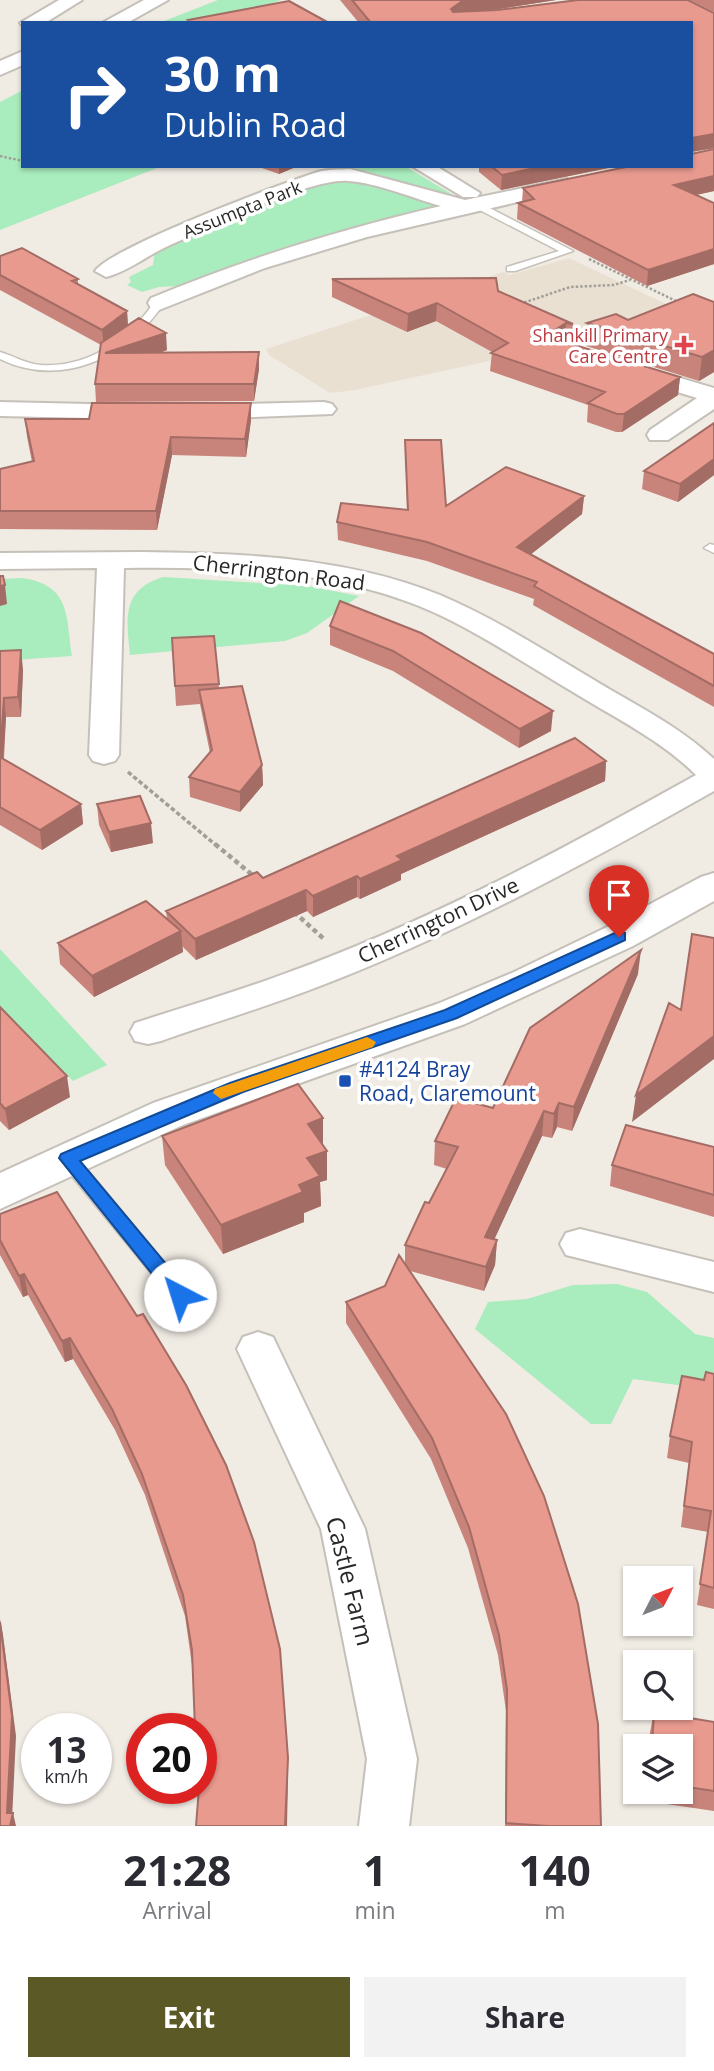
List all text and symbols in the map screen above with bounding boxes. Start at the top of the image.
text: 30 m [164,40,281,106]
icon: right [49,49,140,140]
text: Dublin Road [164,103,347,146]
street label: Assumpta Park [179,174,305,244]
place label: Shankill Primary Care Centre [533,323,669,368]
marker: Shankill Primary Care Centre [674,335,694,355]
street label: Cherrington Road [191,548,367,596]
pin [589,865,649,937]
street label: Cherrington Drive [353,870,523,970]
icon: arrive [600,876,638,914]
place label: #4124 Bray Road, Claremount [359,1055,536,1107]
marker: #4124 Bray Road, Claremount [337,1073,353,1089]
position arrow [143,1258,217,1332]
street label: Castle Farm [319,1513,383,1649]
north arrow [623,1566,693,1636]
map controls [623,1566,693,1804]
button: search [623,1650,693,1720]
speed limit sign: 20 [126,1713,217,1804]
text: 13 [46,1726,87,1773]
button: layers [623,1734,693,1804]
text: km/h [45,1764,88,1788]
text: 21:28 [123,1841,231,1898]
text: 1 [363,1841,387,1898]
text: 140 [519,1841,591,1898]
text: Arrival [143,1894,212,1926]
text: min [354,1894,396,1926]
text: m [544,1894,565,1926]
button: Exit [28,1977,350,2057]
button: Share [364,1977,686,2057]

